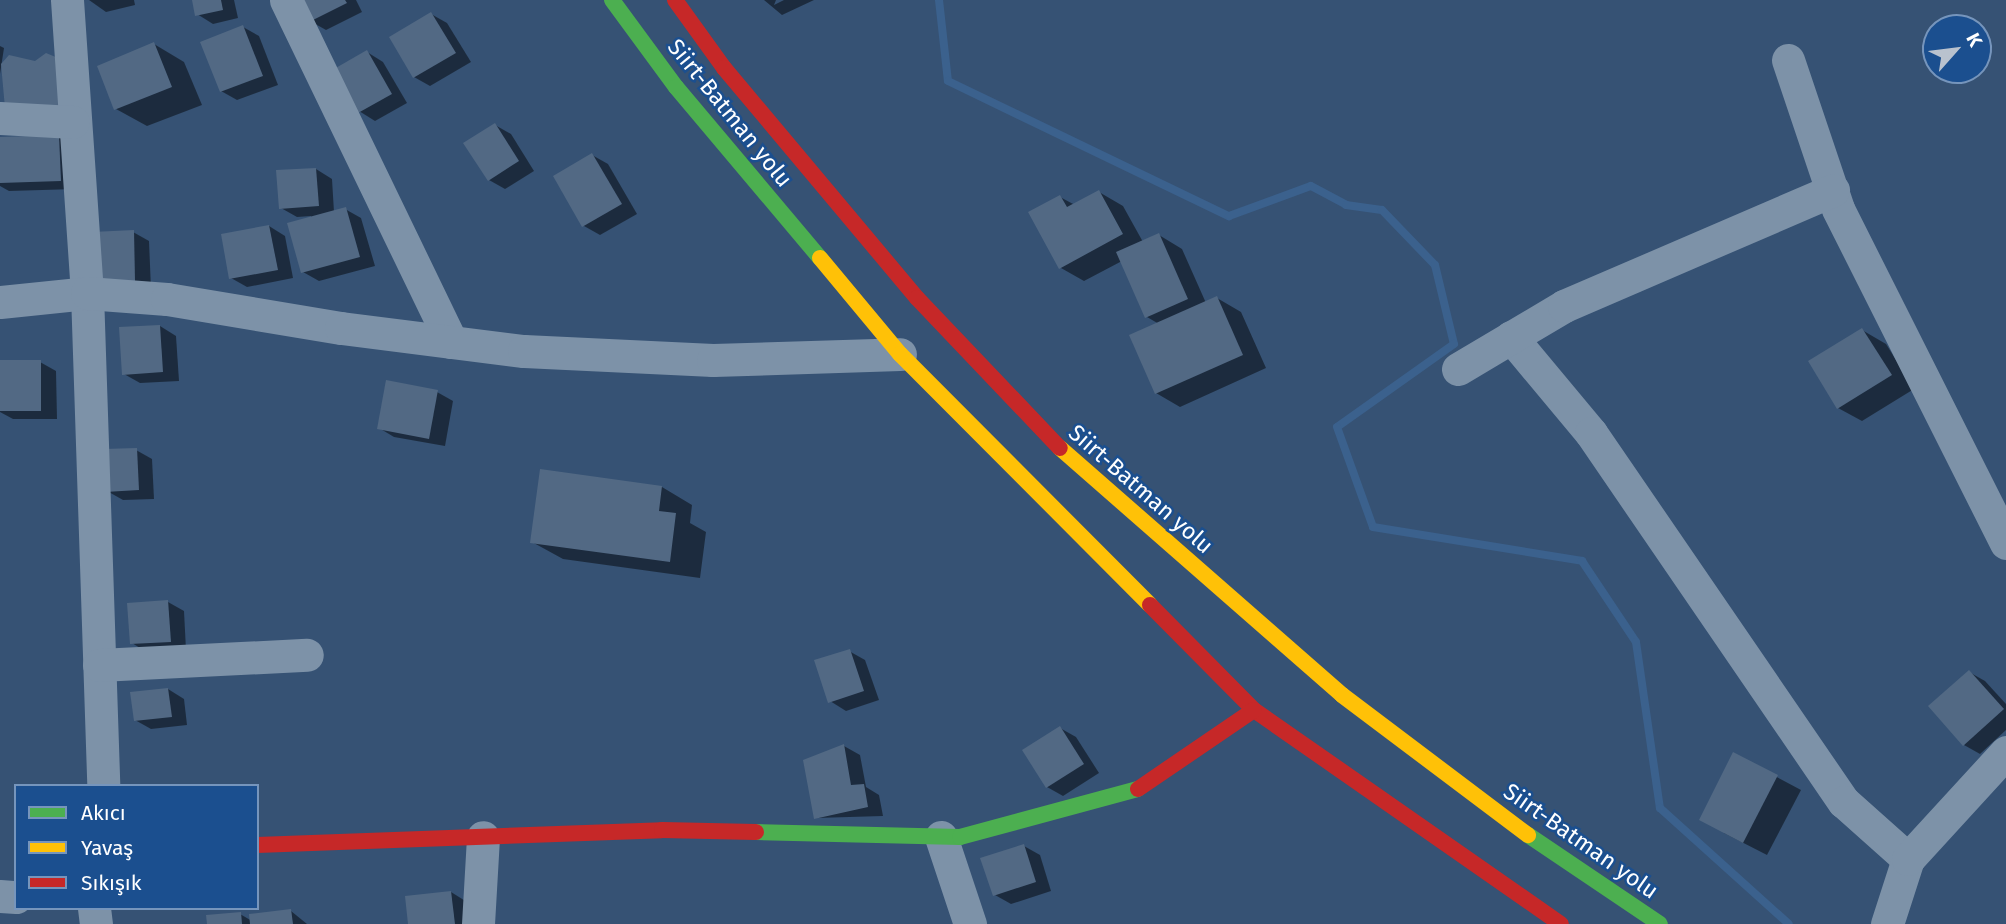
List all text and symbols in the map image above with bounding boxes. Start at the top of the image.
north arrow [1922,14,1992,84]
text: K [1961,29,1987,51]
street label: Siirt-Batman yolu [662,33,798,193]
street label: Siirt-Batman yolu [1063,419,1219,559]
street label: Siirt-Batman yolu [1498,777,1664,905]
legend [14,784,259,910]
text: Akıcı [81,800,126,826]
text: Yavaş [81,835,133,861]
text: Sıkışık [81,870,142,896]

